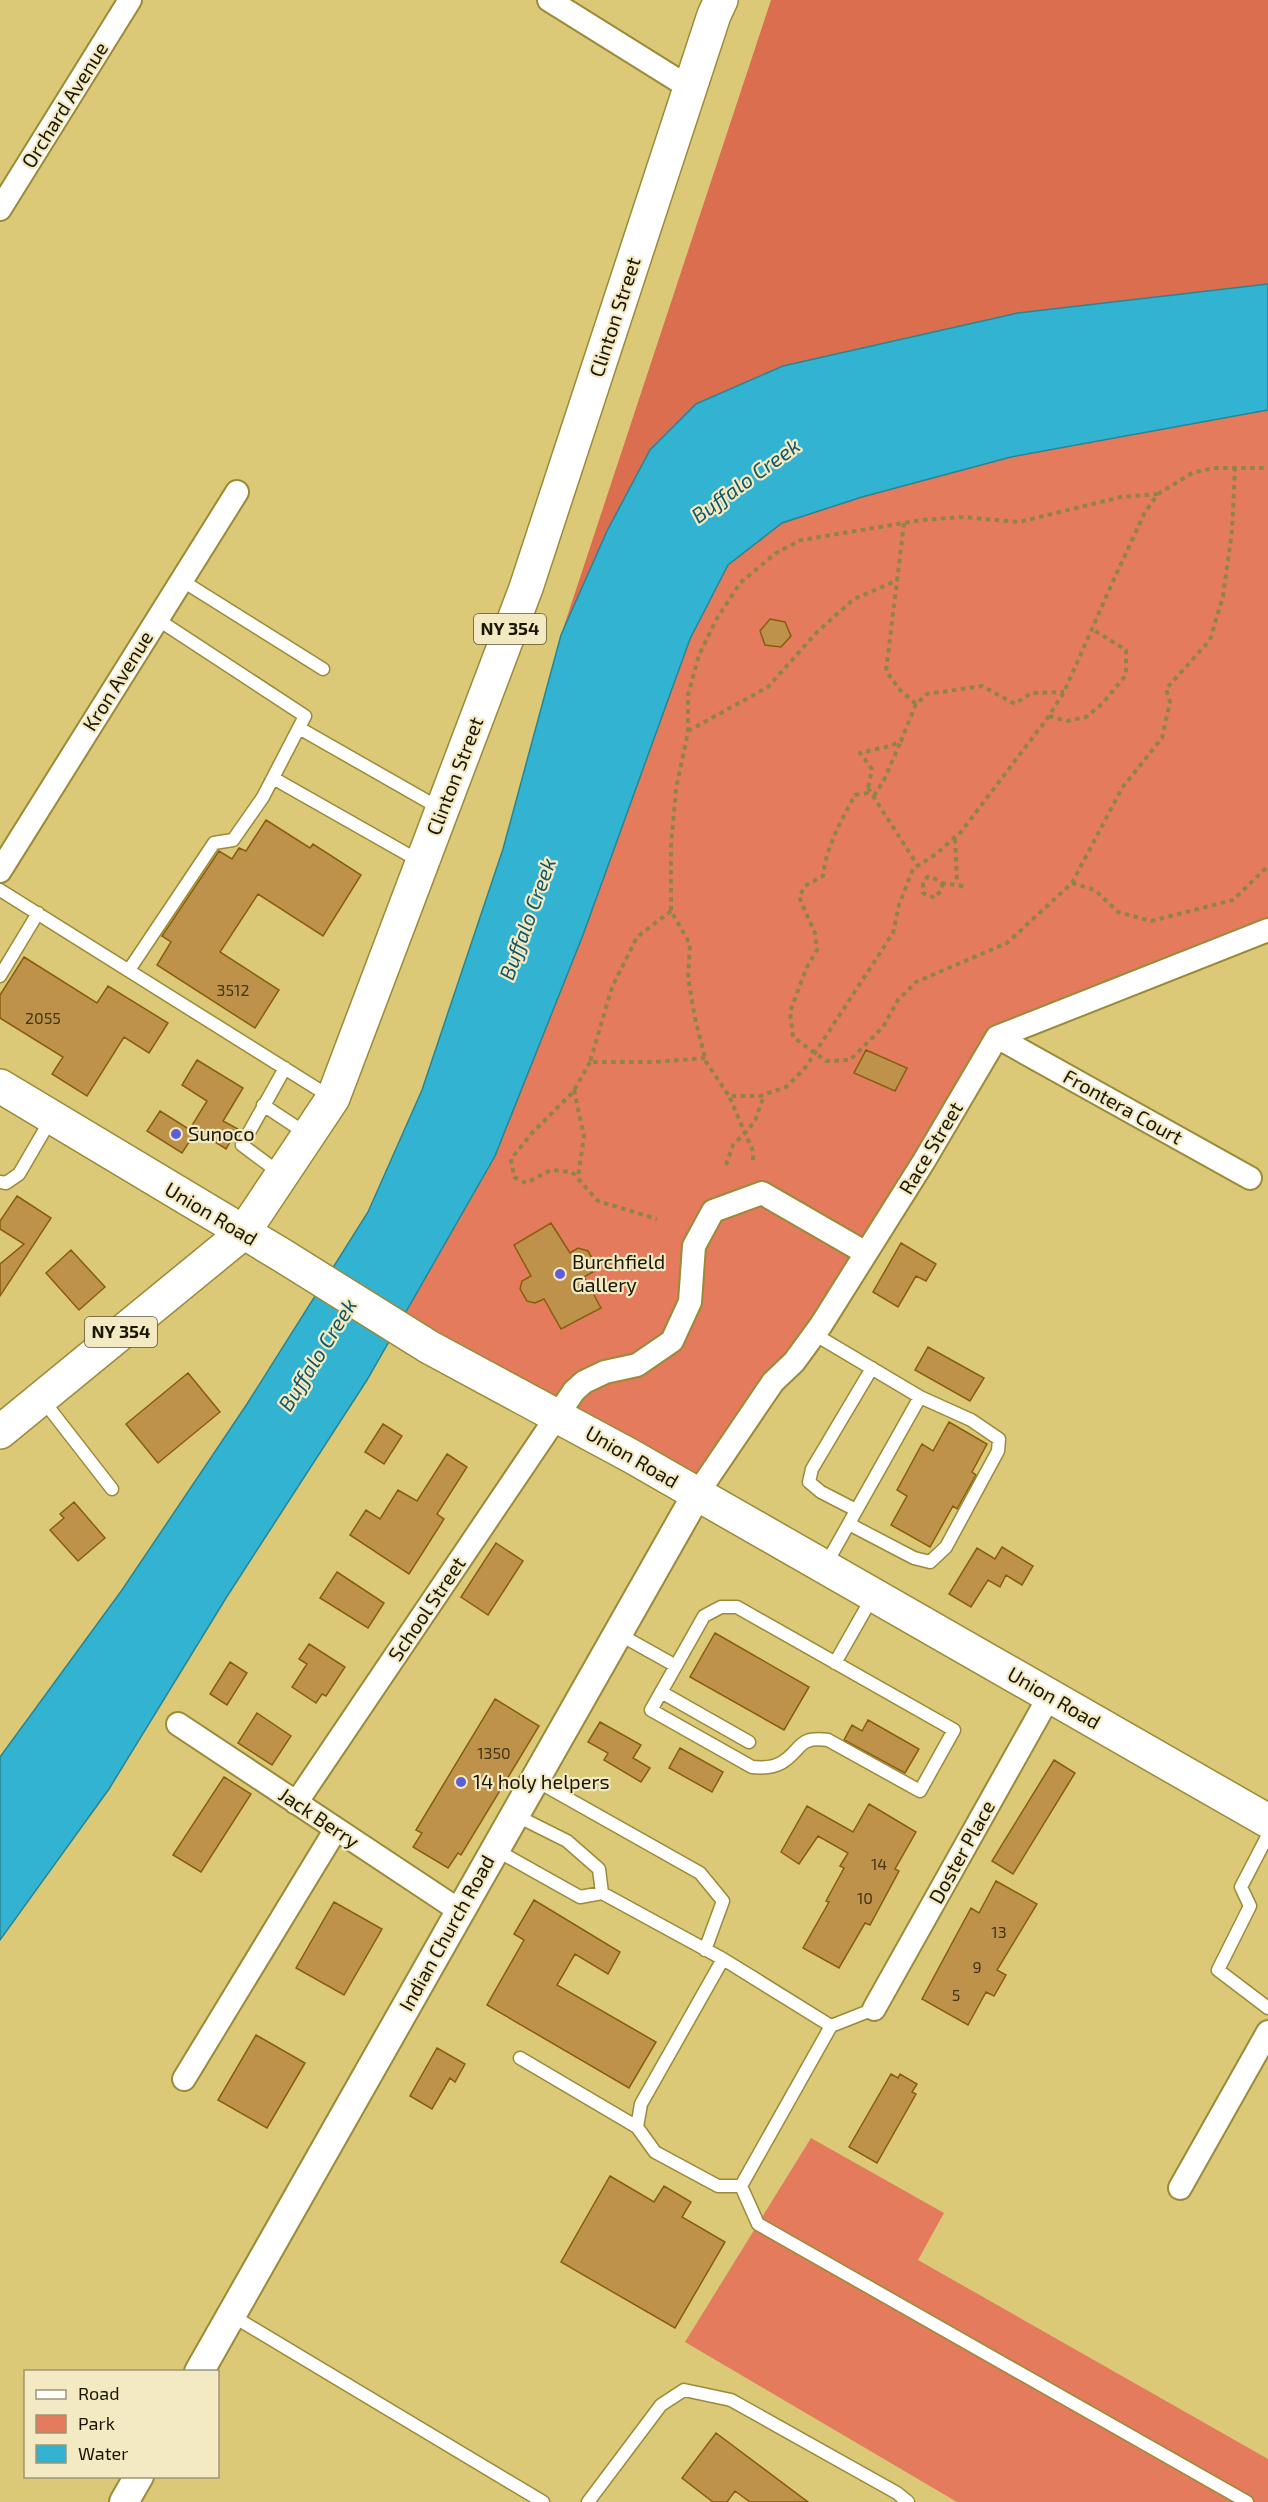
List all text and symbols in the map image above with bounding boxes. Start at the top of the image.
street label: Orchard Avenue [16,37,112,172]
street label: Clinton Street [583,253,645,380]
water label: Buffalo Creek [686,432,804,527]
road number: NY 354 [474,614,546,644]
street label: Kron Avenue [77,626,157,735]
street label: Clinton Street [421,713,488,838]
water label: Buffalo Creek [493,854,560,983]
house number: 3512 [217,980,249,999]
house number: 2055 [25,1008,61,1027]
street label: Frontera Court [1060,1063,1188,1149]
street label: Race Street [893,1097,967,1198]
place label: Sunoco [188,1121,255,1145]
marker: Sunoco [169,1127,183,1141]
street label: Union Road [161,1176,262,1250]
place label: Burchfield Gallery [572,1249,665,1296]
marker: Burchfield Gallery [553,1267,567,1281]
water label: Buffalo Creek [272,1293,361,1415]
road number: NY 354 [85,1317,157,1347]
street label: Union Road [582,1420,683,1492]
street label: School Street [382,1551,470,1665]
street label: Union Road [1004,1661,1105,1733]
house number: 1350 [477,1743,511,1762]
place label: 14 holy helpers [473,1769,610,1793]
marker: 14 holy helpers [454,1775,468,1789]
street label: Jack Berry [275,1782,365,1853]
street label: Doster Place [923,1796,999,1907]
street label: Indian Church Road [393,1850,499,2015]
house number: 14 [871,1854,887,1873]
house number: 10 [857,1888,873,1907]
house number: 13 [991,1922,1007,1941]
house number: 9 [972,1957,982,1976]
house number: 5 [952,1985,960,2004]
legend [24,2370,219,2478]
text: Road [78,2382,119,2404]
text: Park [78,2412,115,2434]
text: Water [78,2442,128,2464]

